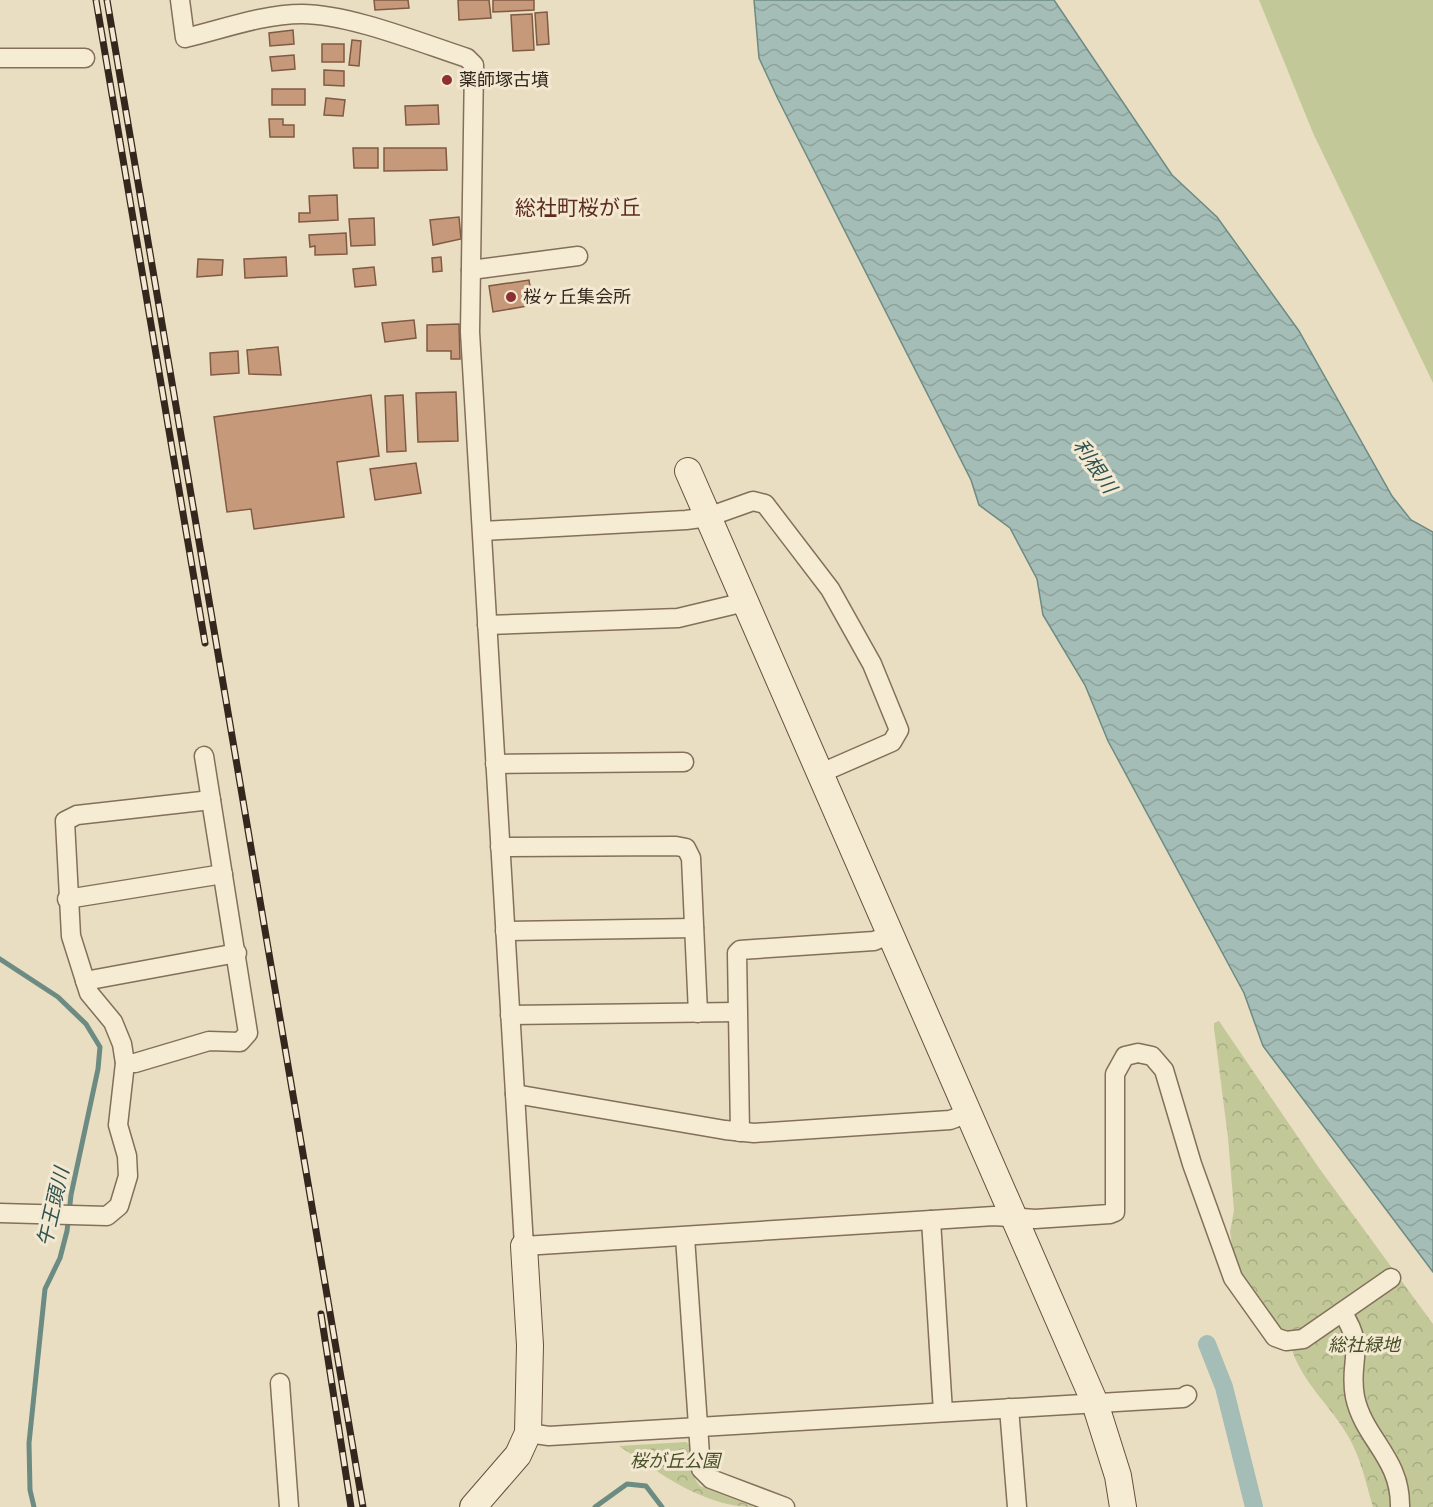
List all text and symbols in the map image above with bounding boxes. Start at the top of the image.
place label: 薬師塚古墳 [459,70,549,90]
marker: 薬師塚古墳 [440,73,454,87]
district label: 総社町桜が丘 [515,196,641,220]
place label: 桜ヶ丘集会所 [523,287,631,307]
marker: 桜ヶ丘集会所 [504,290,518,304]
water label: 利根川 [1069,435,1122,499]
water label: 午王頭川 [33,1164,73,1248]
park label: 総社緑地 [1328,1335,1402,1355]
park label: 桜が丘公園 [630,1451,723,1471]

